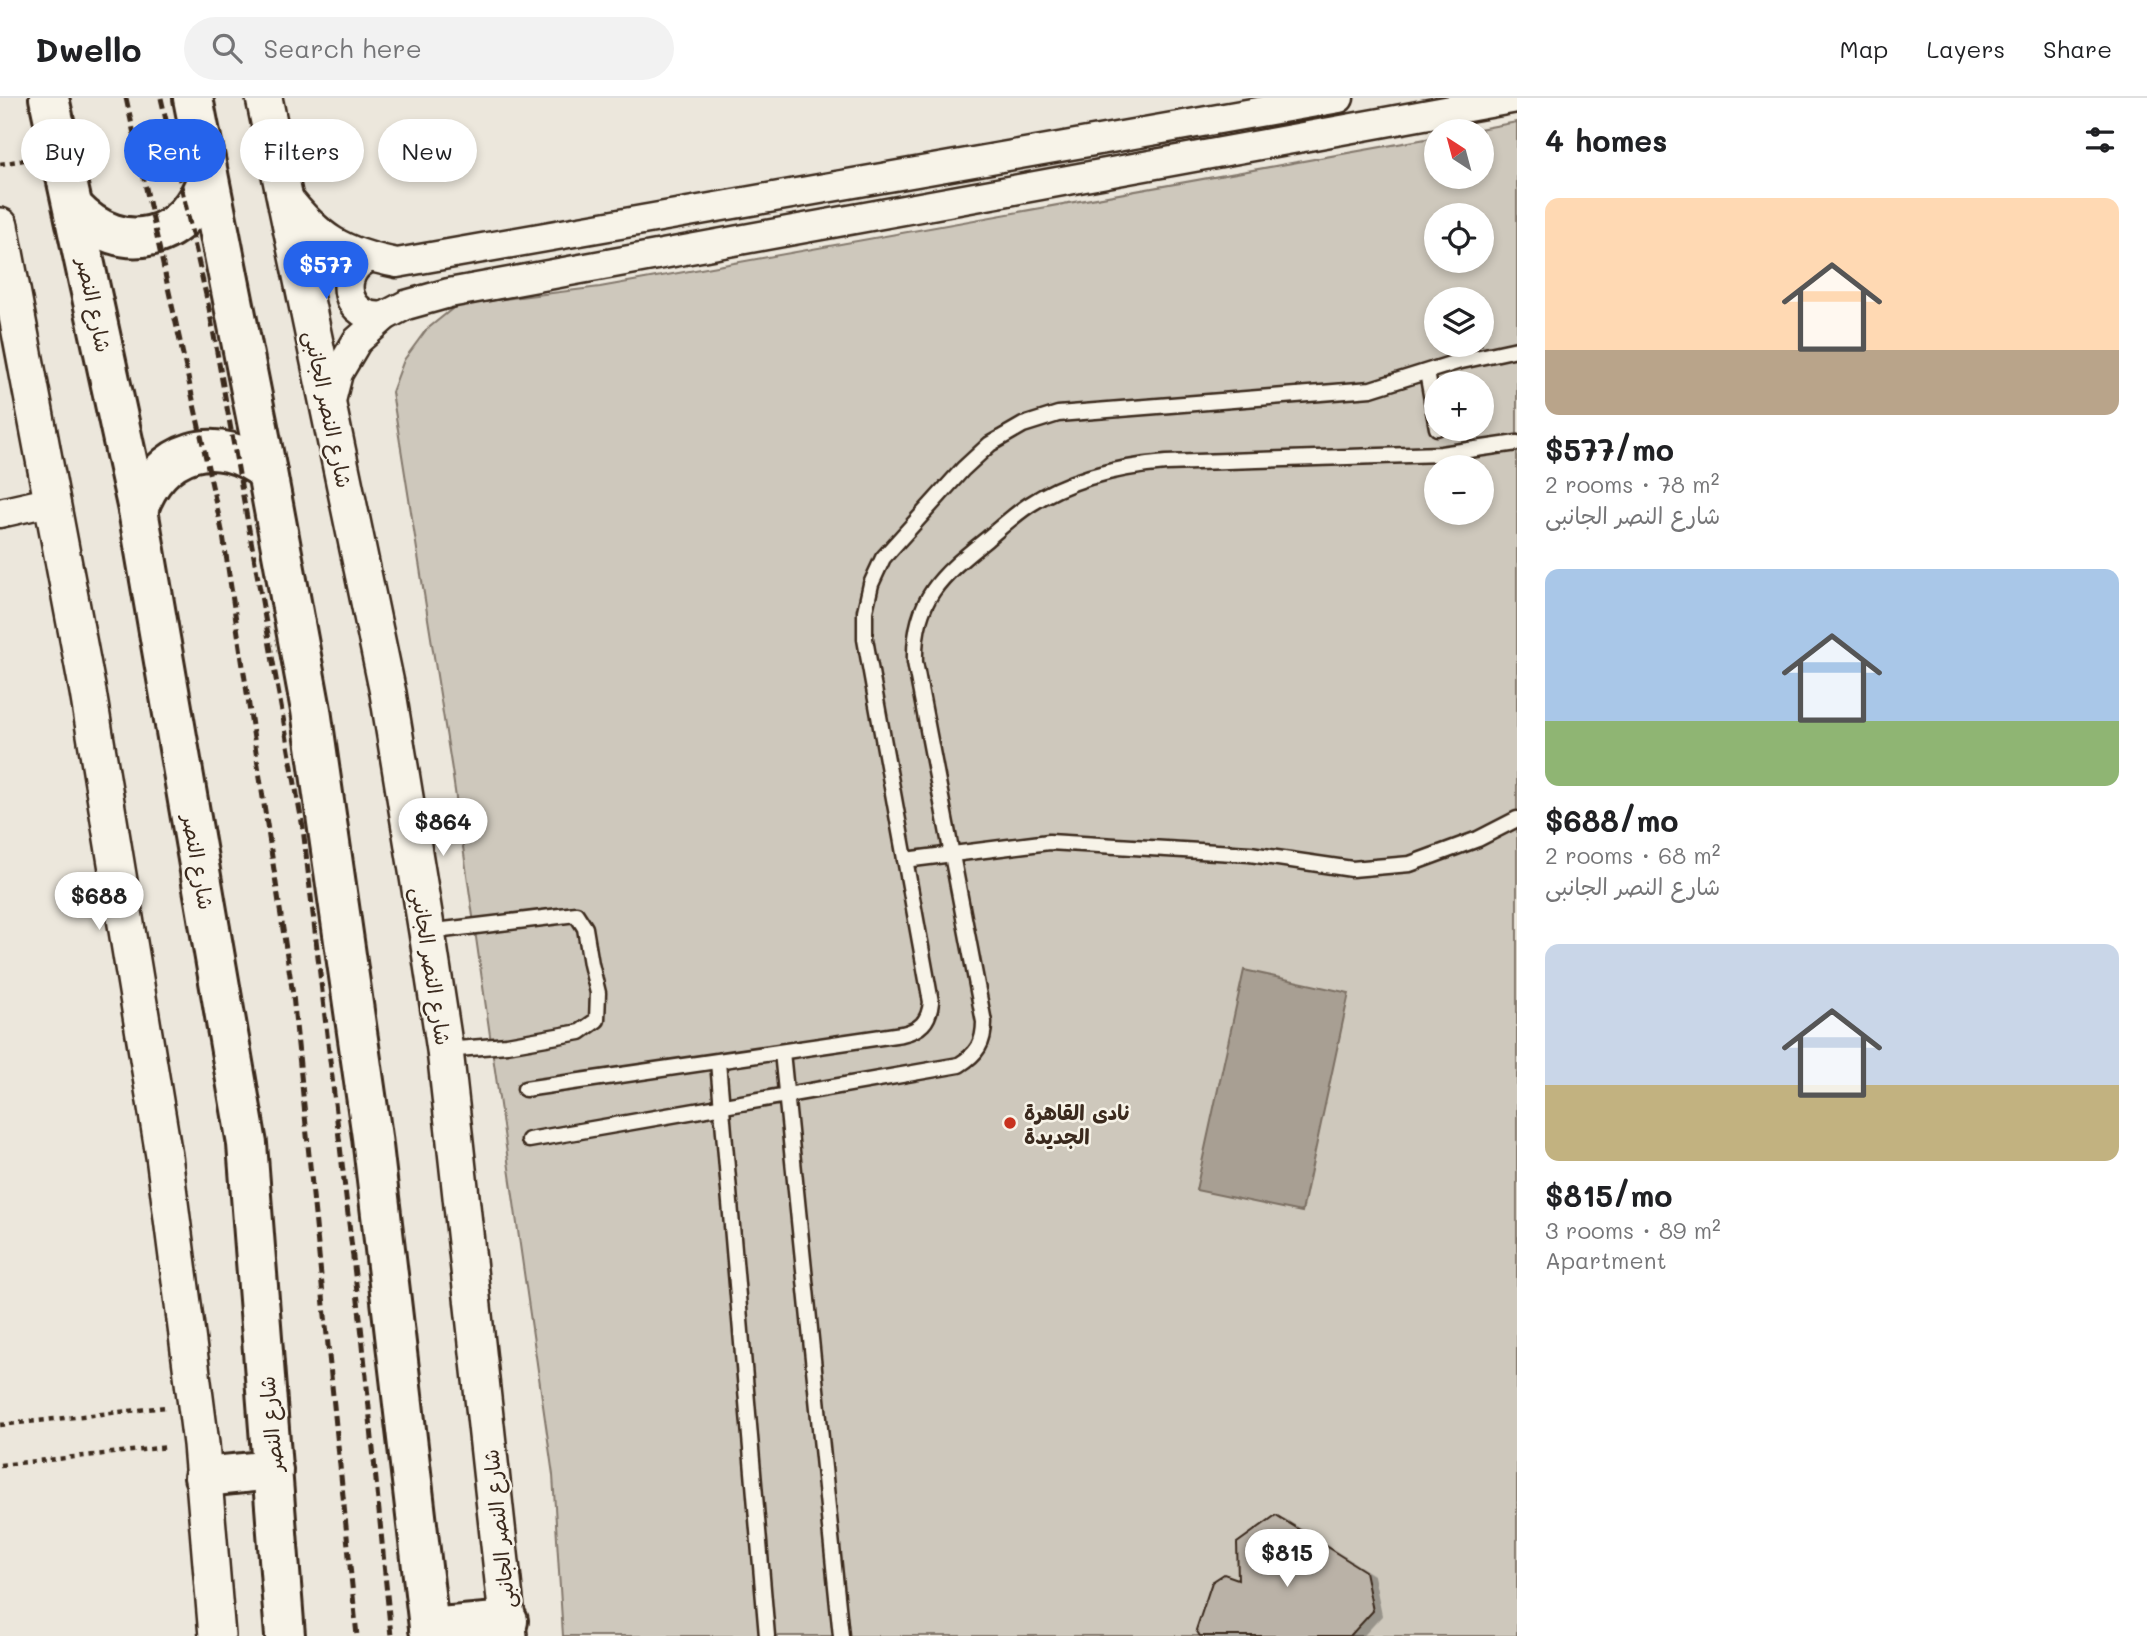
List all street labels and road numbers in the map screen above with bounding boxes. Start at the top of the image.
street label: شارع النصر [68,253,118,355]
street label: شارع النصر الجانبى [296,328,359,491]
street label: شارع النصر [174,810,221,912]
street label: شارع النصر الجانبى [403,885,458,1048]
street label: شارع النصر [252,1375,291,1475]
street label: شارع النصر الجانبى [476,1448,523,1610]

